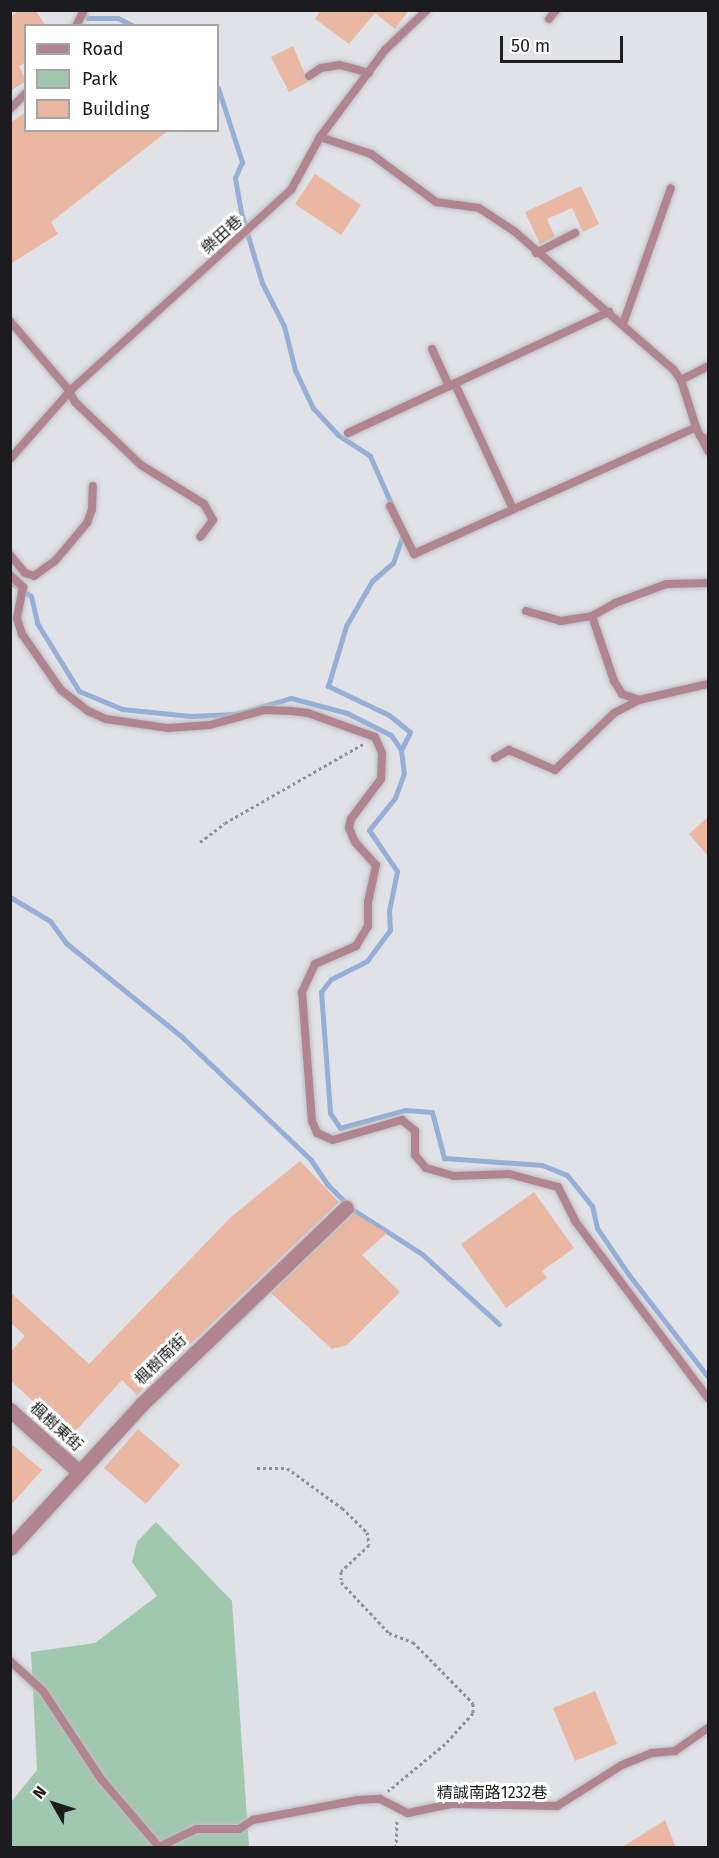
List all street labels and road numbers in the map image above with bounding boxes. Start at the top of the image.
street label: 樂田巷 [198,212,246,258]
street label: 楓樹南街 [131,1331,191,1389]
street label: 楓樹東街 [26,1398,86,1456]
street label: 精誠南路1232巷 [437,1783,547,1803]

